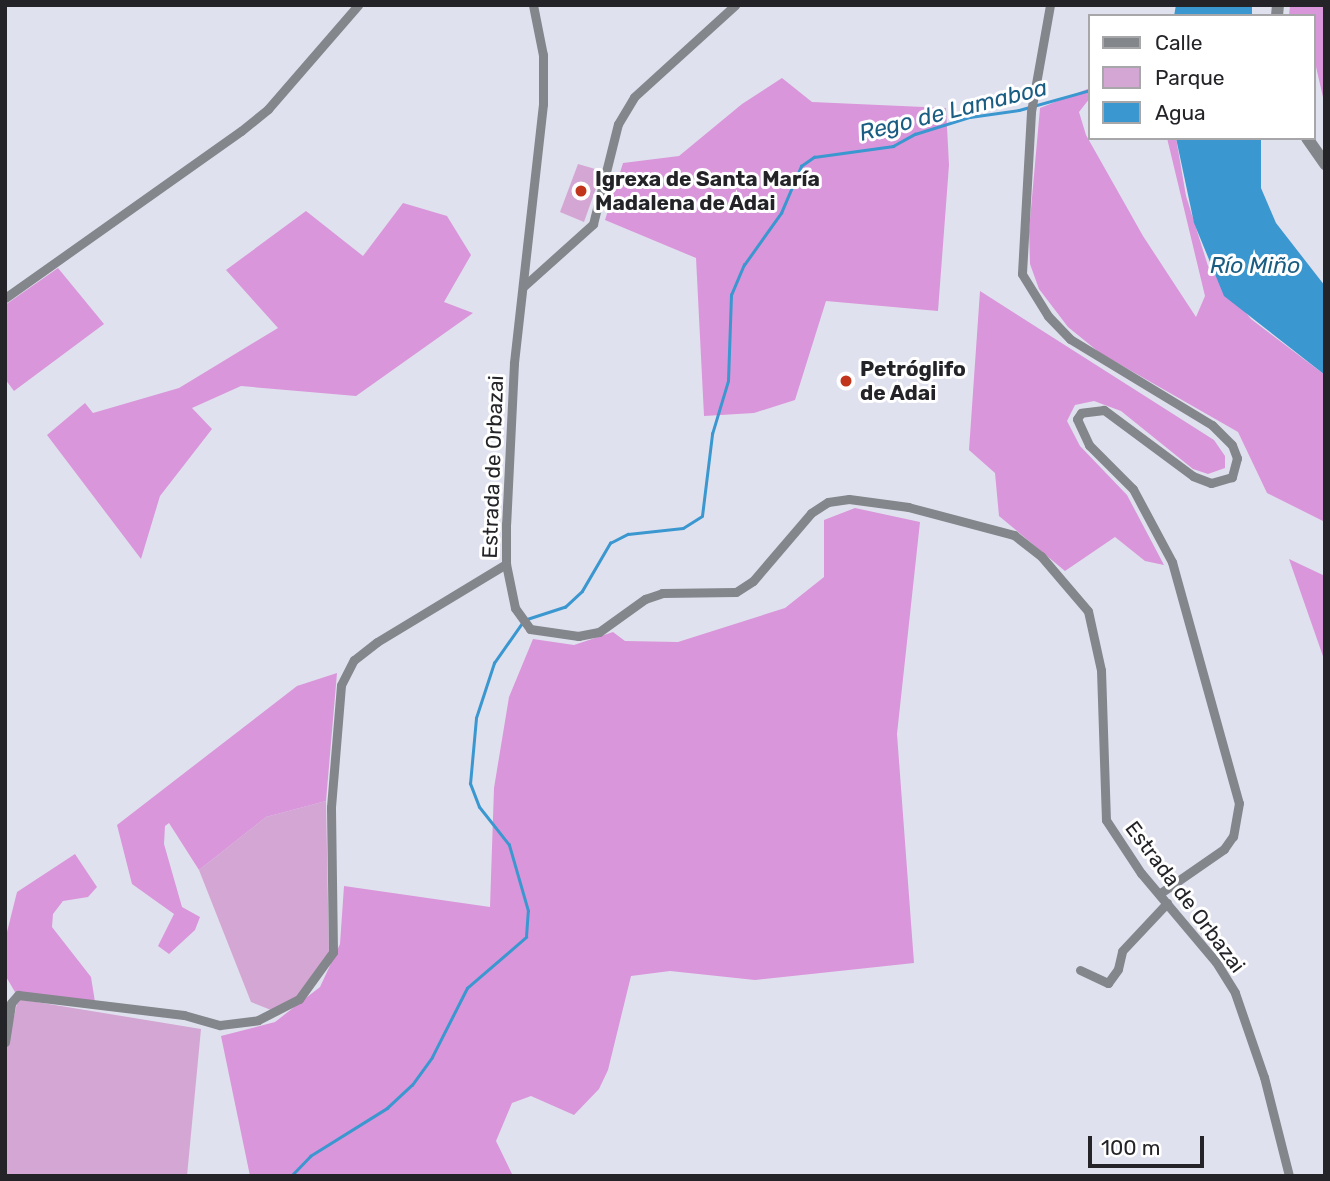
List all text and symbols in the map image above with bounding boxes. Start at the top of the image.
legend [1088,14,1316,140]
text: Calle [1155,30,1203,55]
text: Parque [1155,65,1225,90]
water label: Rego de Lamaboa [856,73,1050,147]
text: Agua [1155,100,1206,125]
place label: Igrexa de Santa María Madalena de Adai [595,166,820,216]
marker: Igrexa de Santa María Madalena de Adai [573,183,589,199]
water label: Río Miño [1210,251,1300,279]
place label: Petróglifo de Adai [860,356,966,406]
marker: Petróglifo de Adai [838,373,854,389]
street label: Estrada de Orbazai [477,375,509,559]
street label: Estrada de Orbazai [1120,816,1250,978]
scale bar [1092,1122,1208,1166]
text: 100 m [1101,1135,1160,1160]

